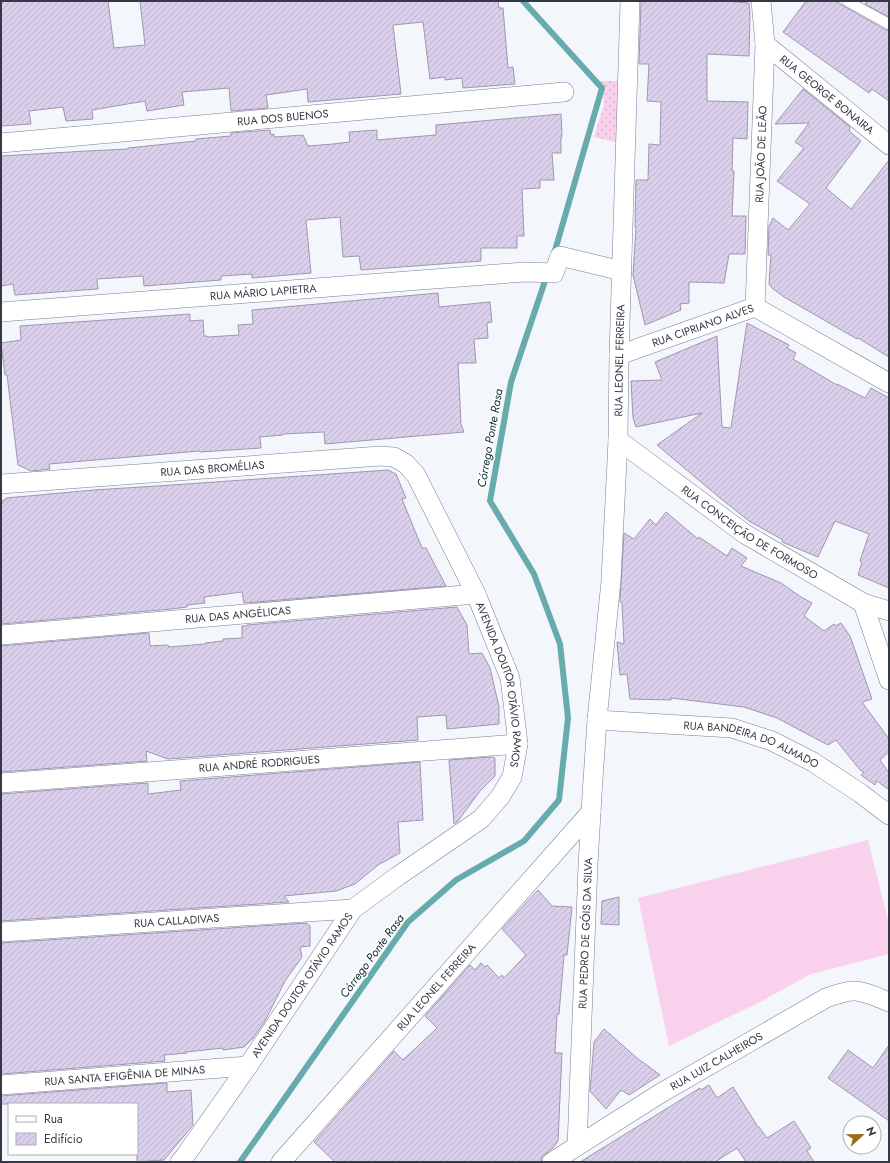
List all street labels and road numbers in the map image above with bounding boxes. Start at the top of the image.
street label: RUA GEORGE BONAIRA [776,51,878,138]
street label: RUA DOS BUENOS [237,105,329,130]
street label: RUA JOÃO DE LEÃO [751,105,771,203]
street label: RUA MÁRIO LAPIETRA [209,280,318,304]
street label: RUA CIPRIANO ALVES [650,300,756,351]
street label: RUA LEONEL FERREIRA [610,303,629,417]
street label: RUA DAS BROMÉLIAS [160,457,265,480]
street label: RUA CONCEIÇÃO DE FORMOSO [678,482,821,583]
street label: AVENIDA DOUTOR OTÁVIO RAMOS [472,599,526,769]
street label: RUA DAS ANGÉLICAS [185,602,292,627]
street label: RUA BANDEIRA DO ALMADO [683,717,823,772]
street label: RUA ANDRÉ RODRIGUES [198,751,320,776]
street label: RUA PEDRO DE GÓIS DA SILVA [574,856,596,1009]
street label: AVENIDA DOUTOR OTÁVIO RAMOS [247,909,357,1061]
street label: RUA CALLADIVAS [133,910,220,931]
street label: RUA LEONEL FERREIRA [393,939,480,1034]
street label: RUA LUIZ CALHEIROS [667,1028,766,1094]
street label: RUA SANTA EFIGÊNIA DE MINAS [44,1061,206,1090]

